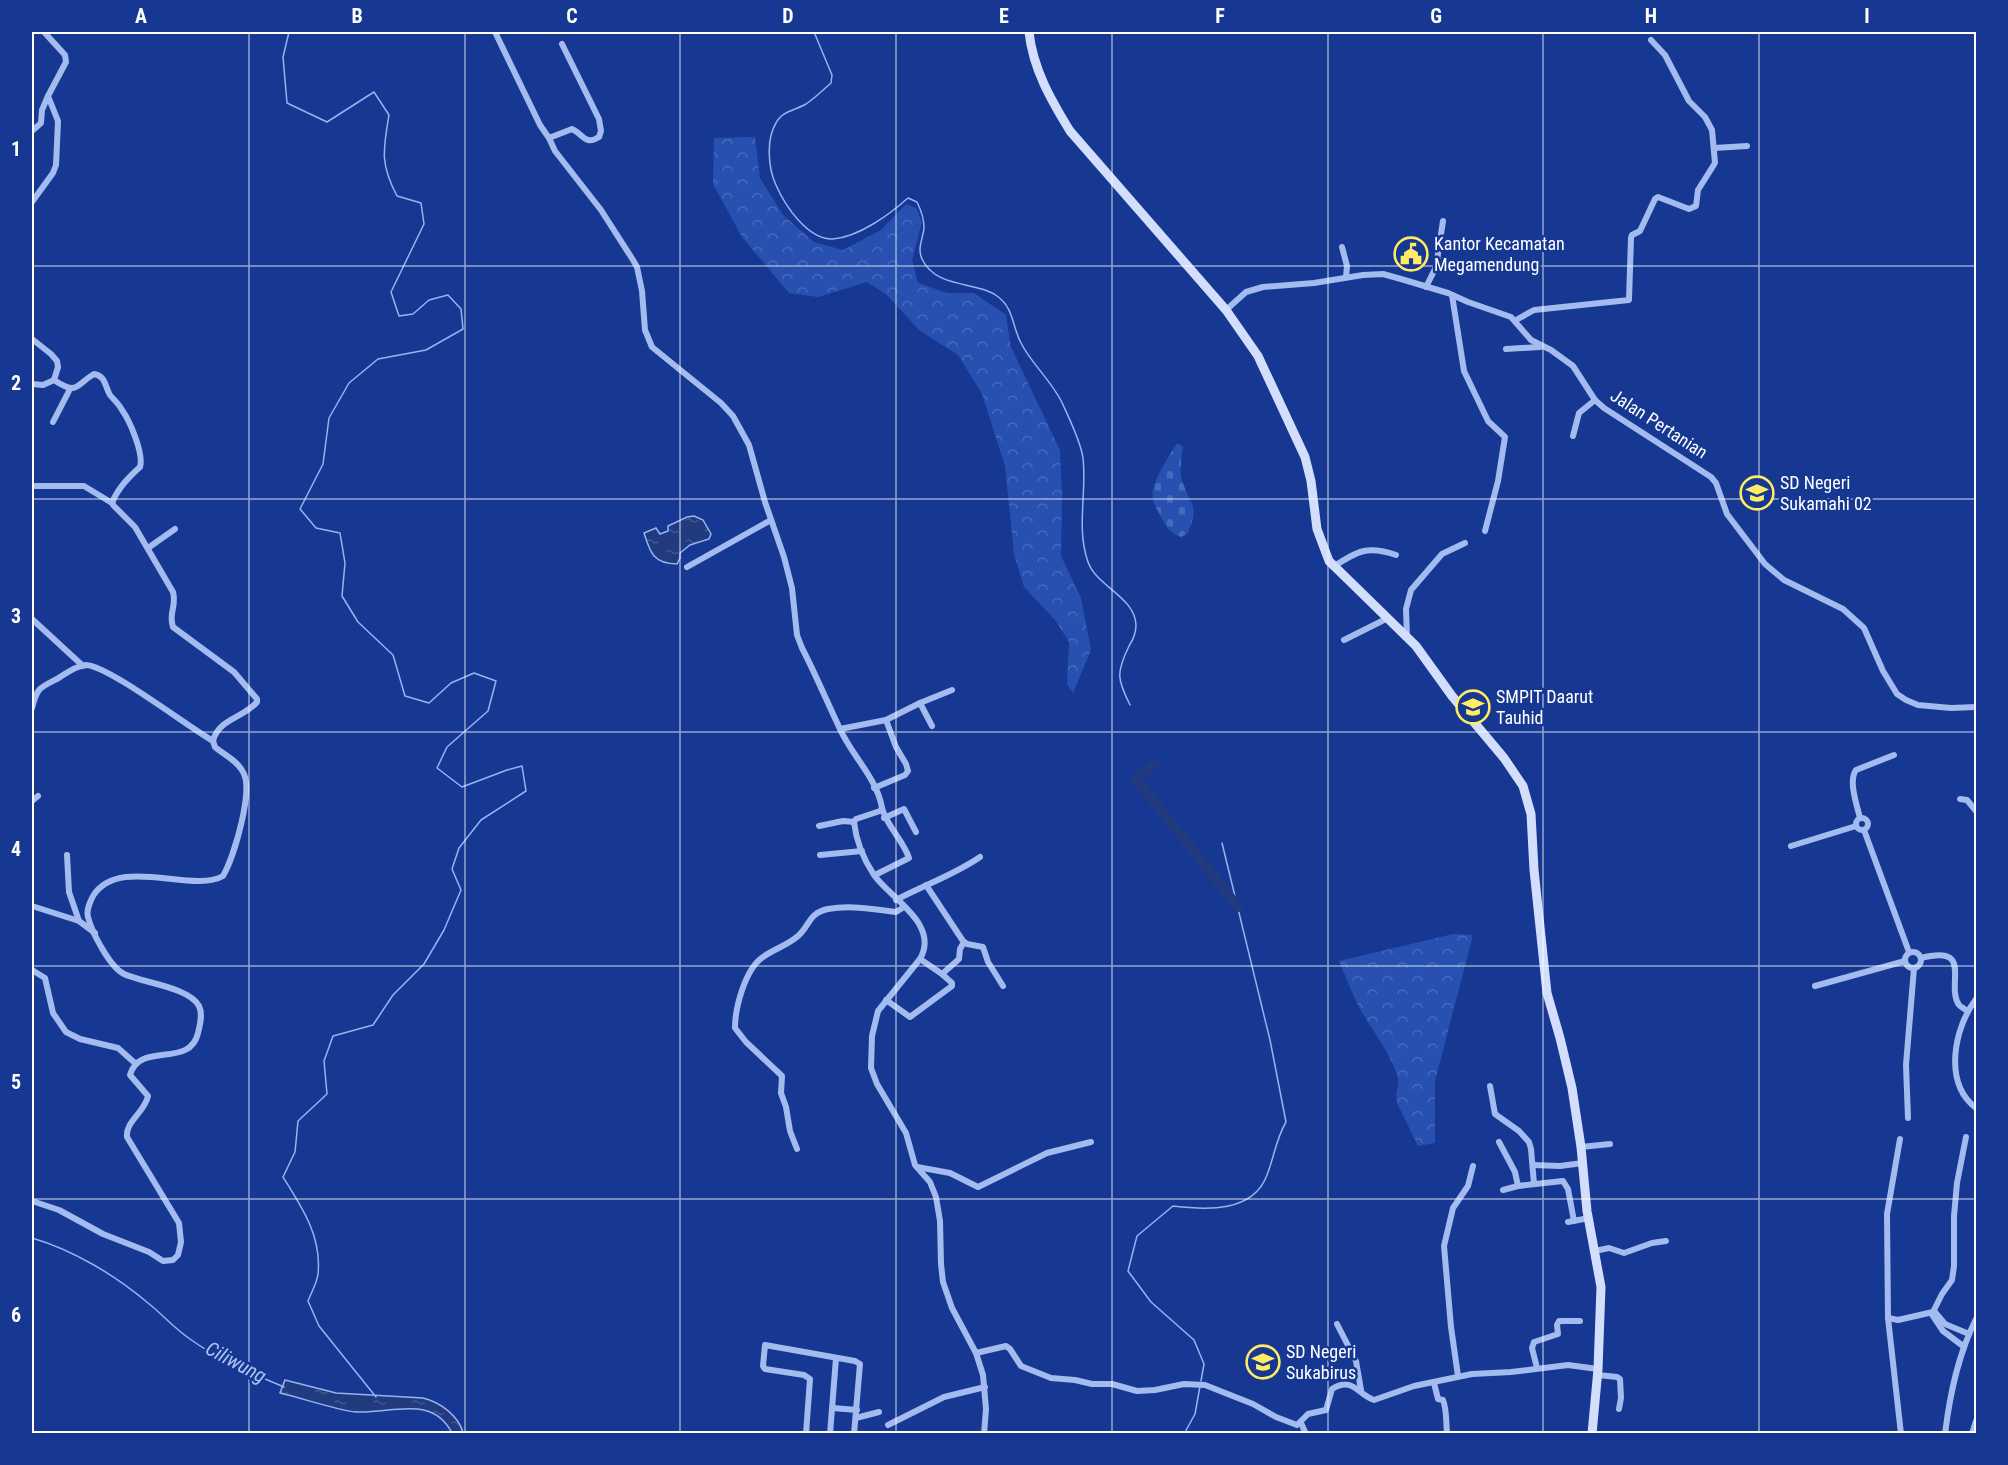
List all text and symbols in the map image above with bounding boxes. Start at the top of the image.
text: A [135,4,147,28]
text: B [351,4,363,28]
text: C [566,4,578,28]
text: D [782,4,794,28]
text: E [999,4,1009,28]
text: F [1215,4,1225,28]
text: G [1430,4,1442,28]
text: H [1645,4,1657,28]
text: I [1864,4,1870,28]
text: 1 [11,137,21,161]
place label: Kantor Kecamatan Megamendung [1434,233,1565,275]
public building icon: Kantor Kecamatan Megamendung [1393,236,1429,272]
text: 2 [11,371,21,395]
street label: Jalan Pertanian [1607,384,1712,463]
place label: SD Negeri Sukamahi 02 [1780,472,1872,514]
school or university icon: SD Negeri Sukamahi 02 [1739,475,1775,511]
text: 3 [11,604,21,628]
place label: SMPIT Daarut Tauhid [1496,686,1593,728]
school or university icon: SMPIT Daarut Tauhid [1455,689,1491,725]
text: 4 [11,837,21,861]
text: 5 [11,1070,21,1094]
text: 6 [11,1303,21,1327]
water label: Ciliwung [202,1336,271,1388]
place label: SD Negeri Sukabirus [1286,1341,1356,1383]
school or university icon: SD Negeri Sukabirus [1245,1344,1281,1380]

